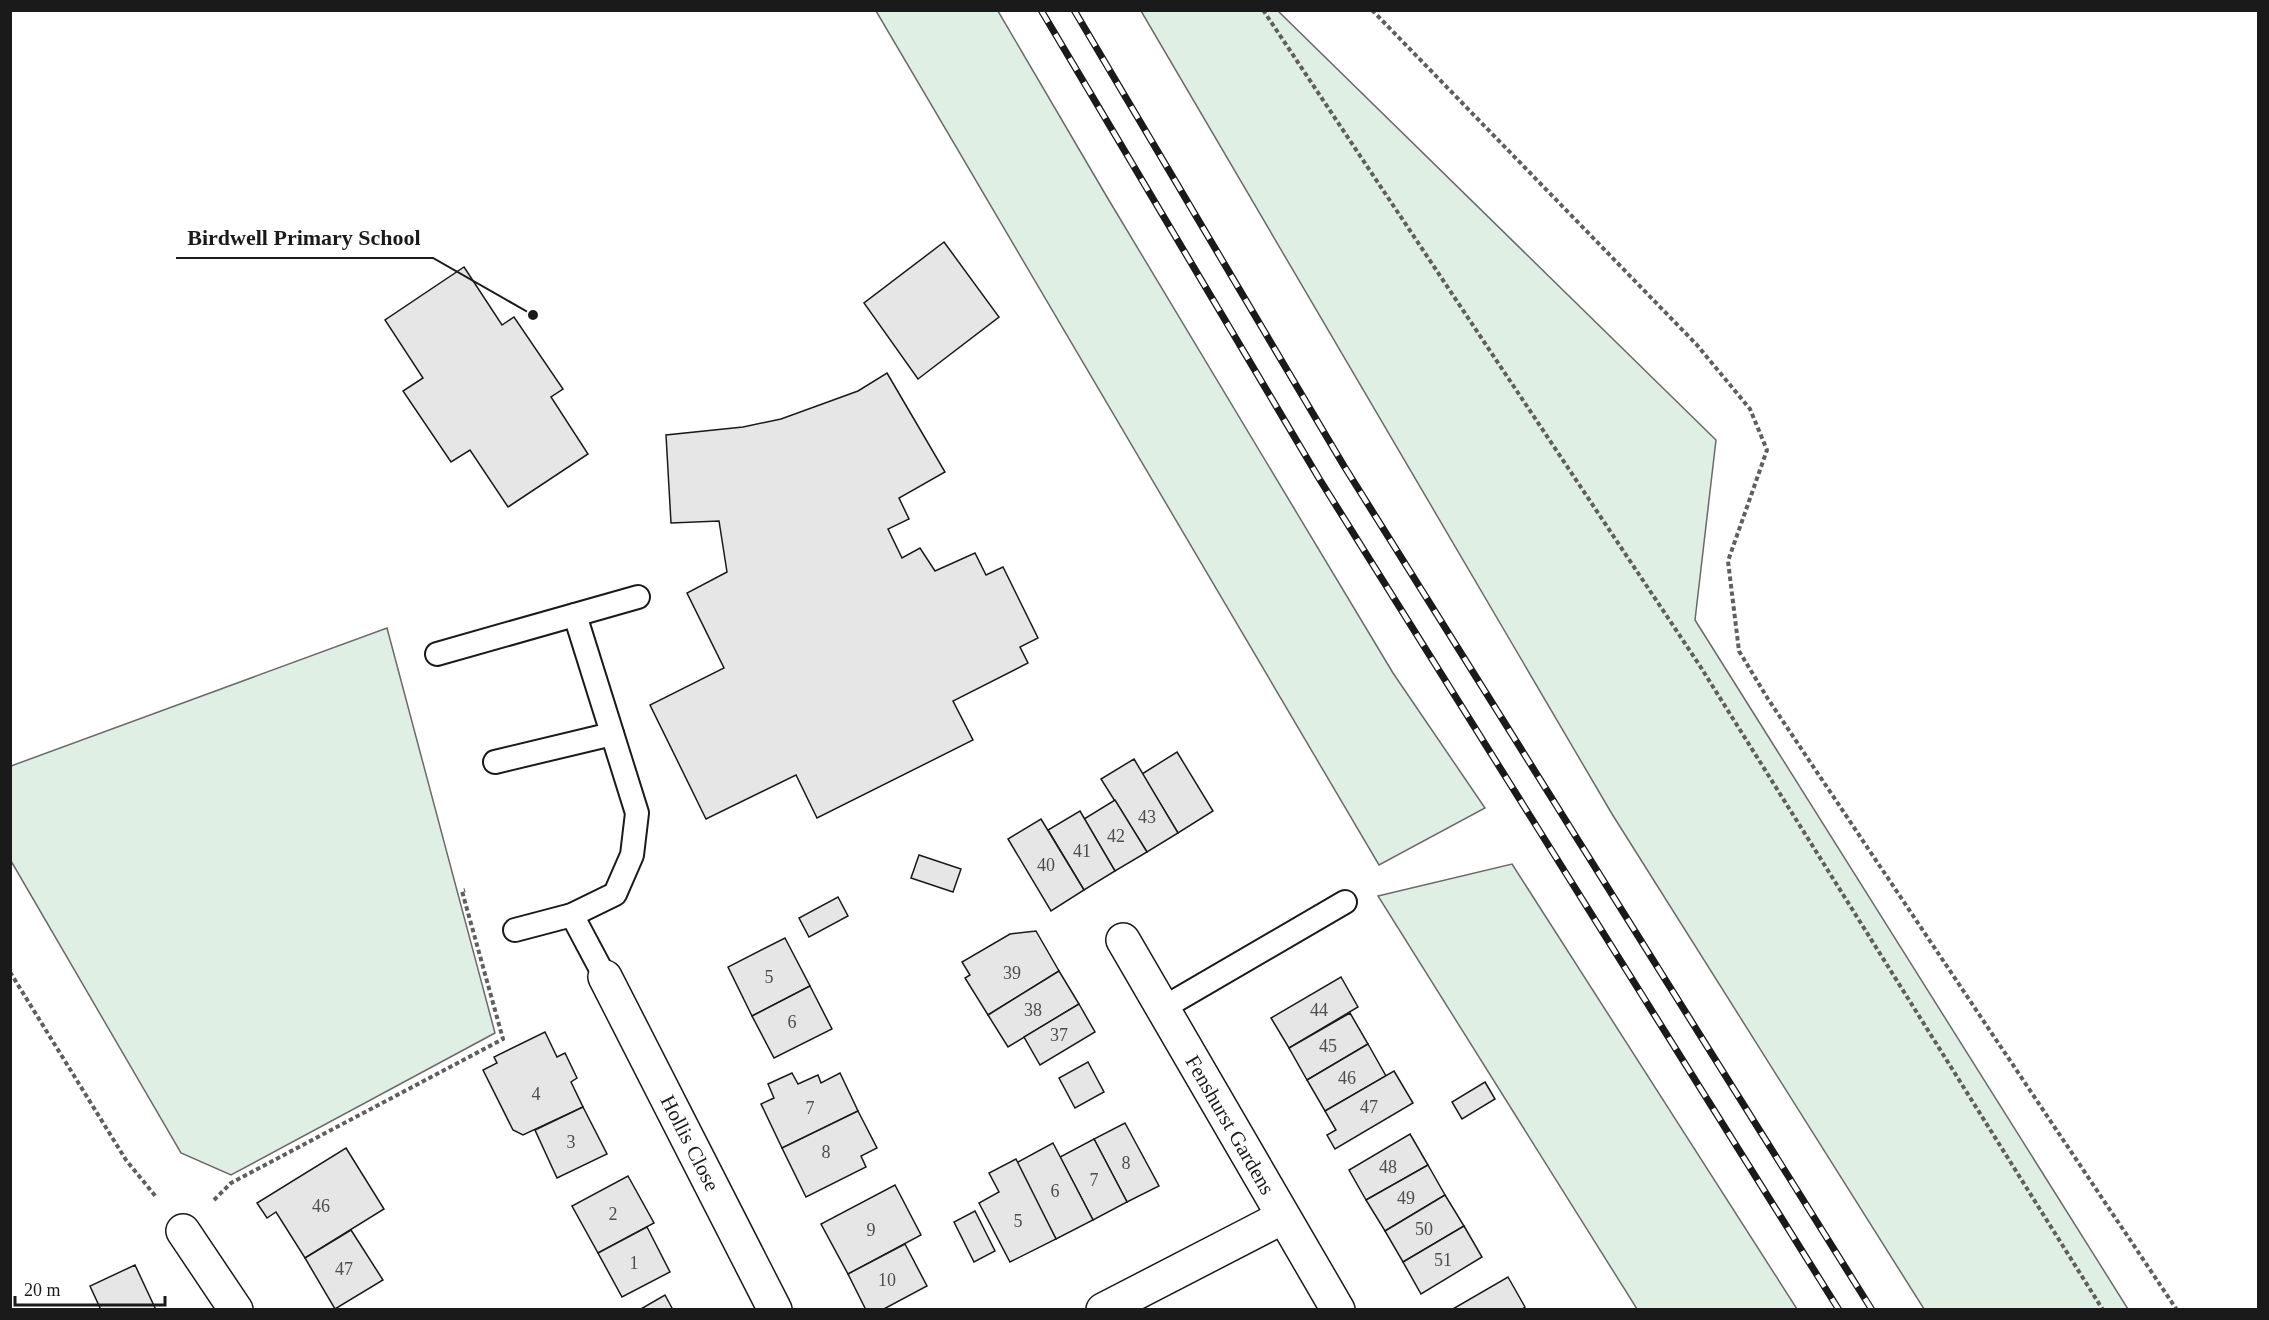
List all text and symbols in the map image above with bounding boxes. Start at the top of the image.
callout: Birdwell Primary School [176,218,433,258]
text: Birdwell Primary School [187,225,421,250]
house number: 43 [1138,807,1156,827]
house number: 42 [1107,826,1125,846]
house number: 41 [1073,841,1091,861]
house number: 40 [1037,855,1055,875]
house number: 39 [1003,963,1021,983]
house number: 5 [765,967,774,987]
house number: 38 [1024,1000,1042,1020]
house number: 44 [1310,1000,1328,1020]
house number: 6 [788,1012,797,1032]
house number: 37 [1050,1025,1068,1045]
house number: 45 [1319,1036,1337,1056]
street label: Fenshurst Gardens [1180,1051,1280,1199]
house number: 46 [1338,1068,1356,1088]
house number: 4 [532,1084,541,1104]
street label: Hollis Close [656,1091,724,1195]
house number: 47 [1360,1097,1378,1117]
house number: 7 [806,1098,815,1118]
house number: 3 [567,1132,576,1152]
house number: 8 [822,1142,831,1162]
house number: 8 [1122,1153,1131,1173]
house number: 48 [1379,1157,1397,1177]
house number: 7 [1090,1170,1099,1190]
house number: 6 [1051,1181,1060,1201]
house number: 49 [1397,1188,1415,1208]
house number: 46 [312,1196,330,1216]
house number: 2 [609,1204,618,1224]
house number: 5 [1014,1211,1023,1231]
house number: 50 [1415,1219,1433,1239]
house number: 9 [867,1220,876,1240]
house number: 51 [1434,1250,1452,1270]
house number: 1 [630,1253,639,1273]
house number: 47 [335,1259,353,1279]
scale bar [15,1269,165,1307]
house number: 10 [878,1270,896,1290]
text: 20 m [24,1280,61,1300]

